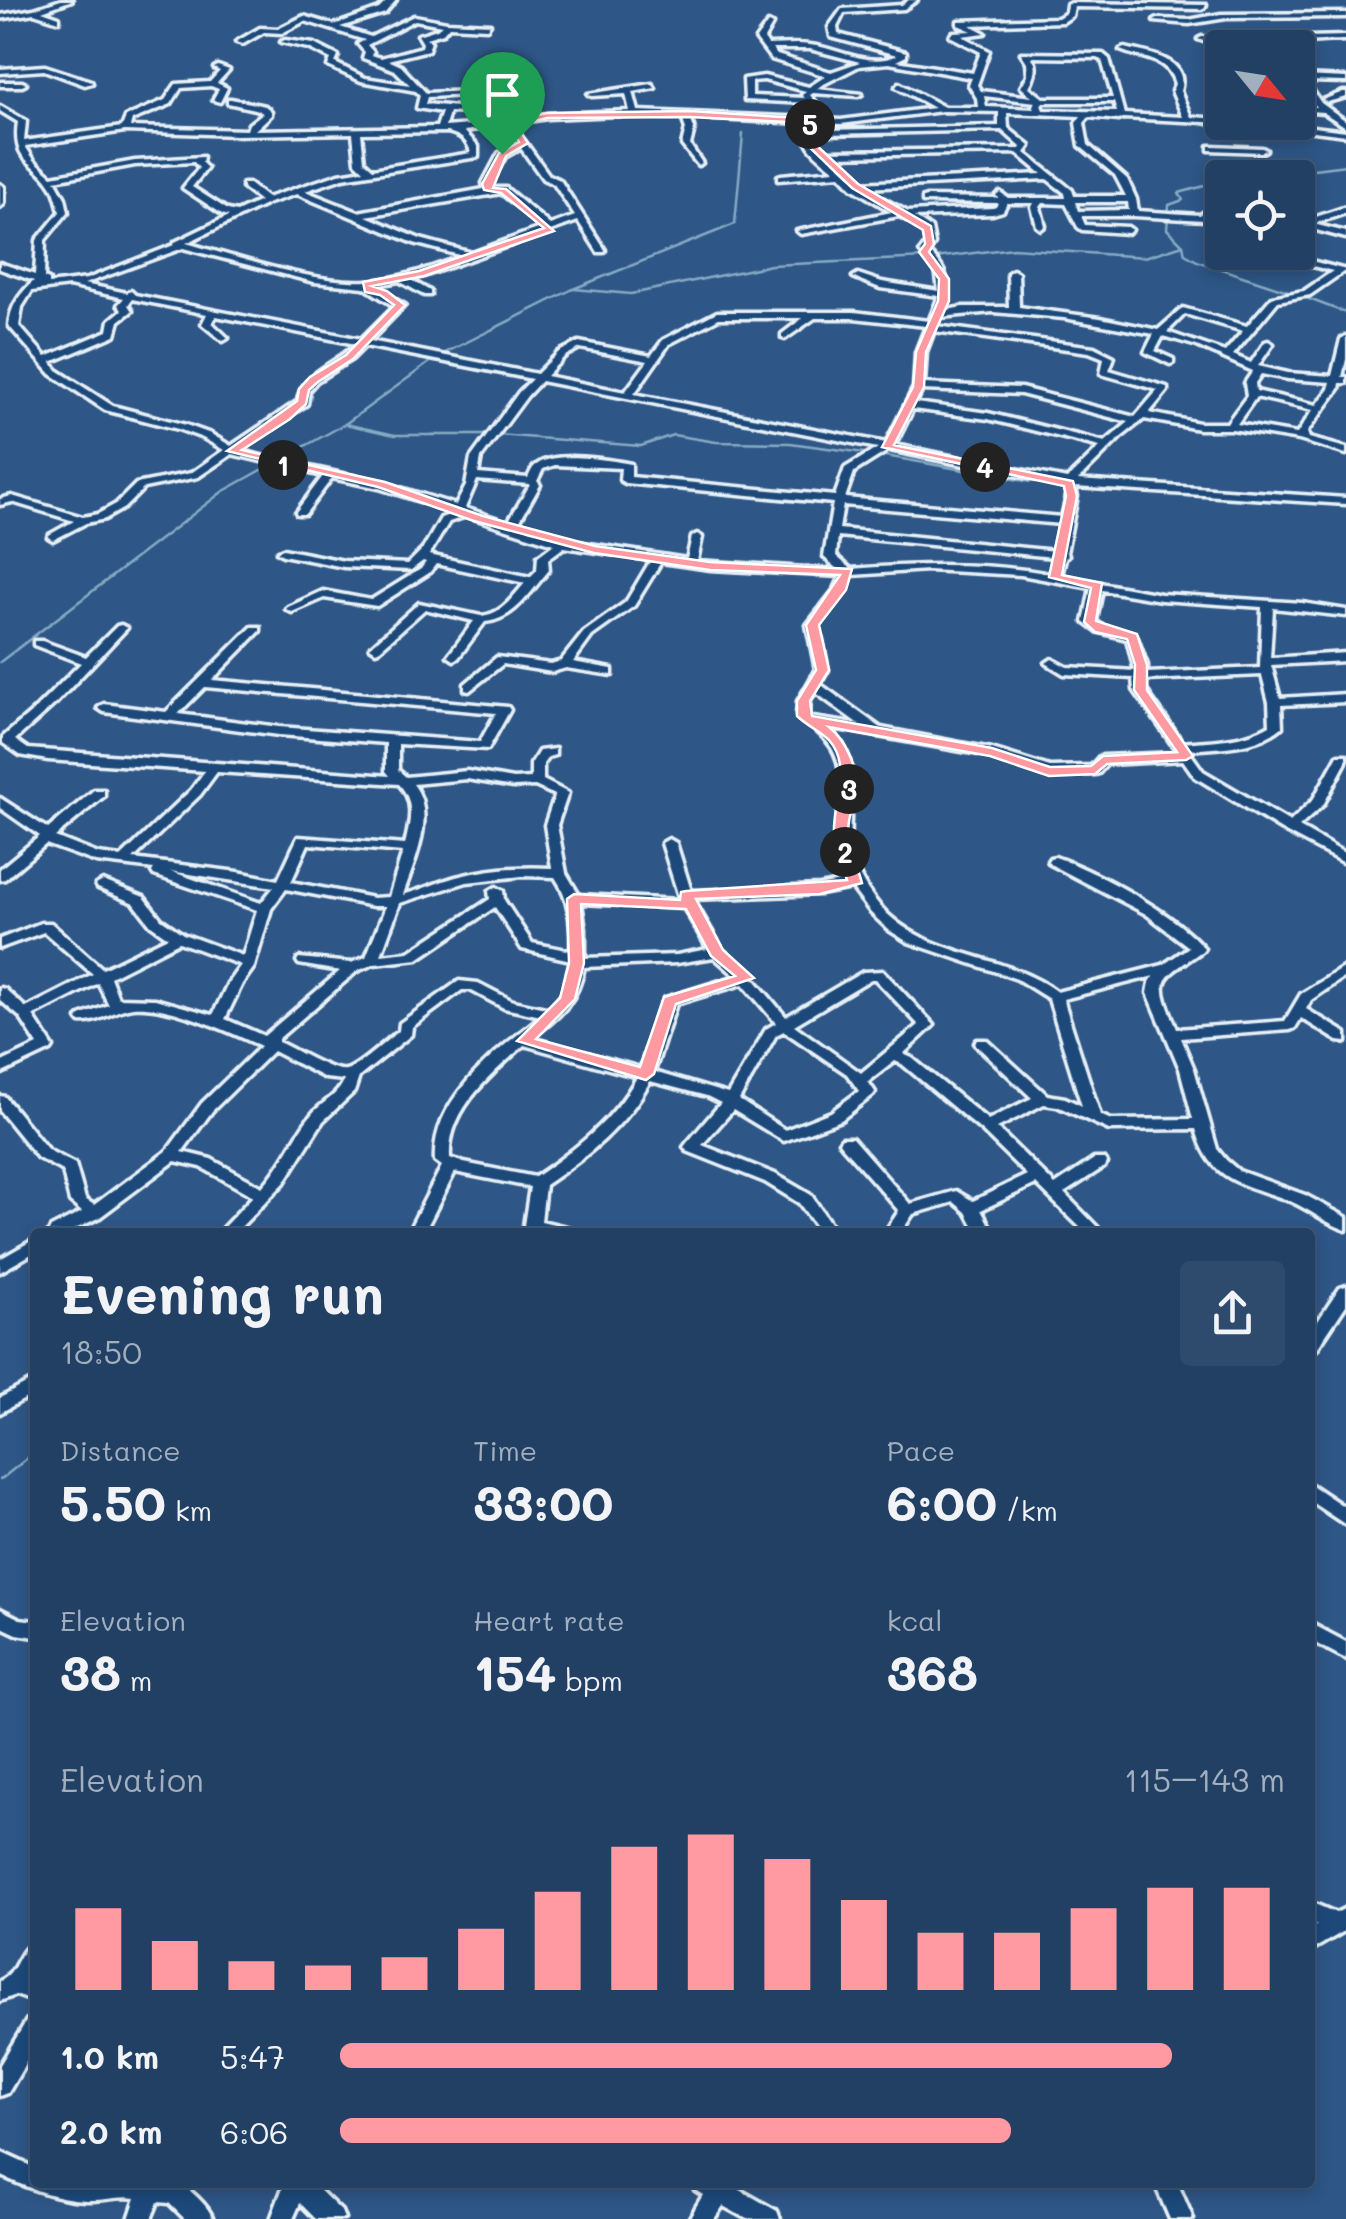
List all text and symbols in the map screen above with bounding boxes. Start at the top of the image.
north arrow [1205,30,1315,140]
map controls [1205,30,1315,270]
pin [460,52,545,155]
icon: arrive [475,67,530,122]
pin: 5 [785,99,835,149]
text: 5 [802,106,818,142]
button: locate [1205,160,1315,270]
pin: 1 [258,440,308,490]
pin: 4 [960,442,1010,492]
text: 1 [277,447,289,483]
text: 4 [976,449,994,485]
pin: 3 [824,764,874,814]
text: 3 [841,771,857,807]
pin: 2 [820,827,870,877]
text: 2 [837,834,853,870]
text: Evening run [60,1256,384,1328]
button: share [1180,1261,1285,1366]
text: 18:50 [60,1330,142,1372]
text: Distance [60,1432,181,1468]
text: Time [473,1432,537,1468]
text: Pace [887,1432,955,1468]
text: 5.50 [60,1468,166,1534]
text: 33:00 [473,1468,613,1534]
text: 6:00 [887,1468,997,1534]
text: km [166,1492,212,1528]
text: /km [997,1492,1058,1528]
text: Elevation [60,1602,186,1638]
text: Heart rate [473,1602,625,1638]
text: kcal [887,1602,942,1638]
text: 38 [60,1638,121,1704]
text: 154 [473,1638,556,1704]
text: 368 [887,1638,978,1704]
text: m [121,1662,152,1698]
text: bpm [556,1662,623,1698]
text: Elevation [60,1758,204,1800]
text: 115–143 m [1124,1758,1285,1800]
text: 1.0 km [60,2035,159,2077]
text: 5:47 [220,2035,285,2077]
text: 2.0 km [60,2110,163,2152]
text: 6:06 [220,2110,288,2152]

